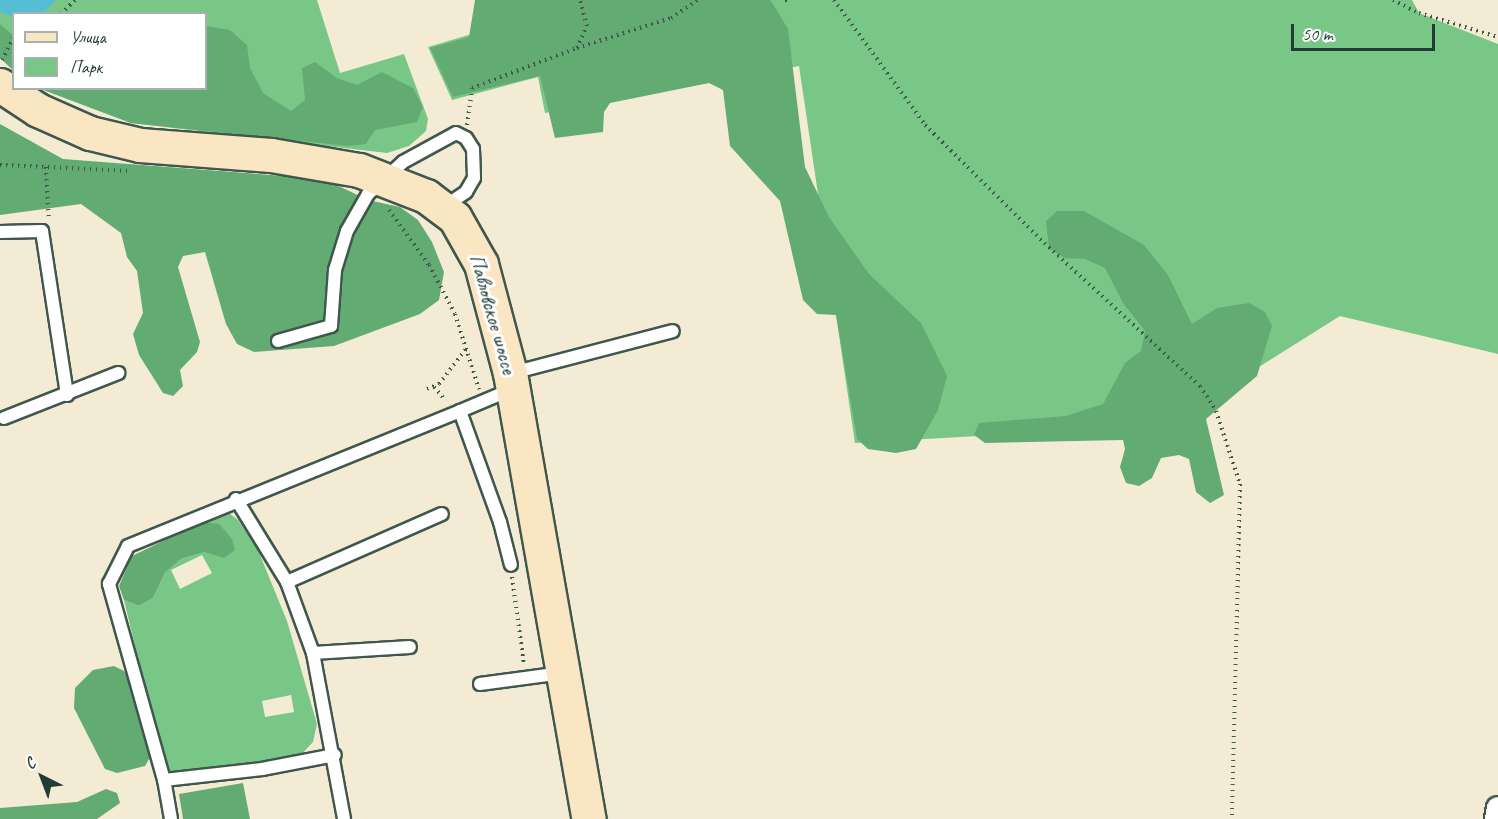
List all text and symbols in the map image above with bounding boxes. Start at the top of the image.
legend [12,12,207,90]
scale bar [1294,12,1438,50]
text: 50 m [1302,23,1333,45]
text: Улица [70,26,106,48]
text: Парк [70,56,102,78]
street label: Павловское шоссе [464,251,522,377]
north arrow [12,747,72,807]
text: С [20,754,40,774]

